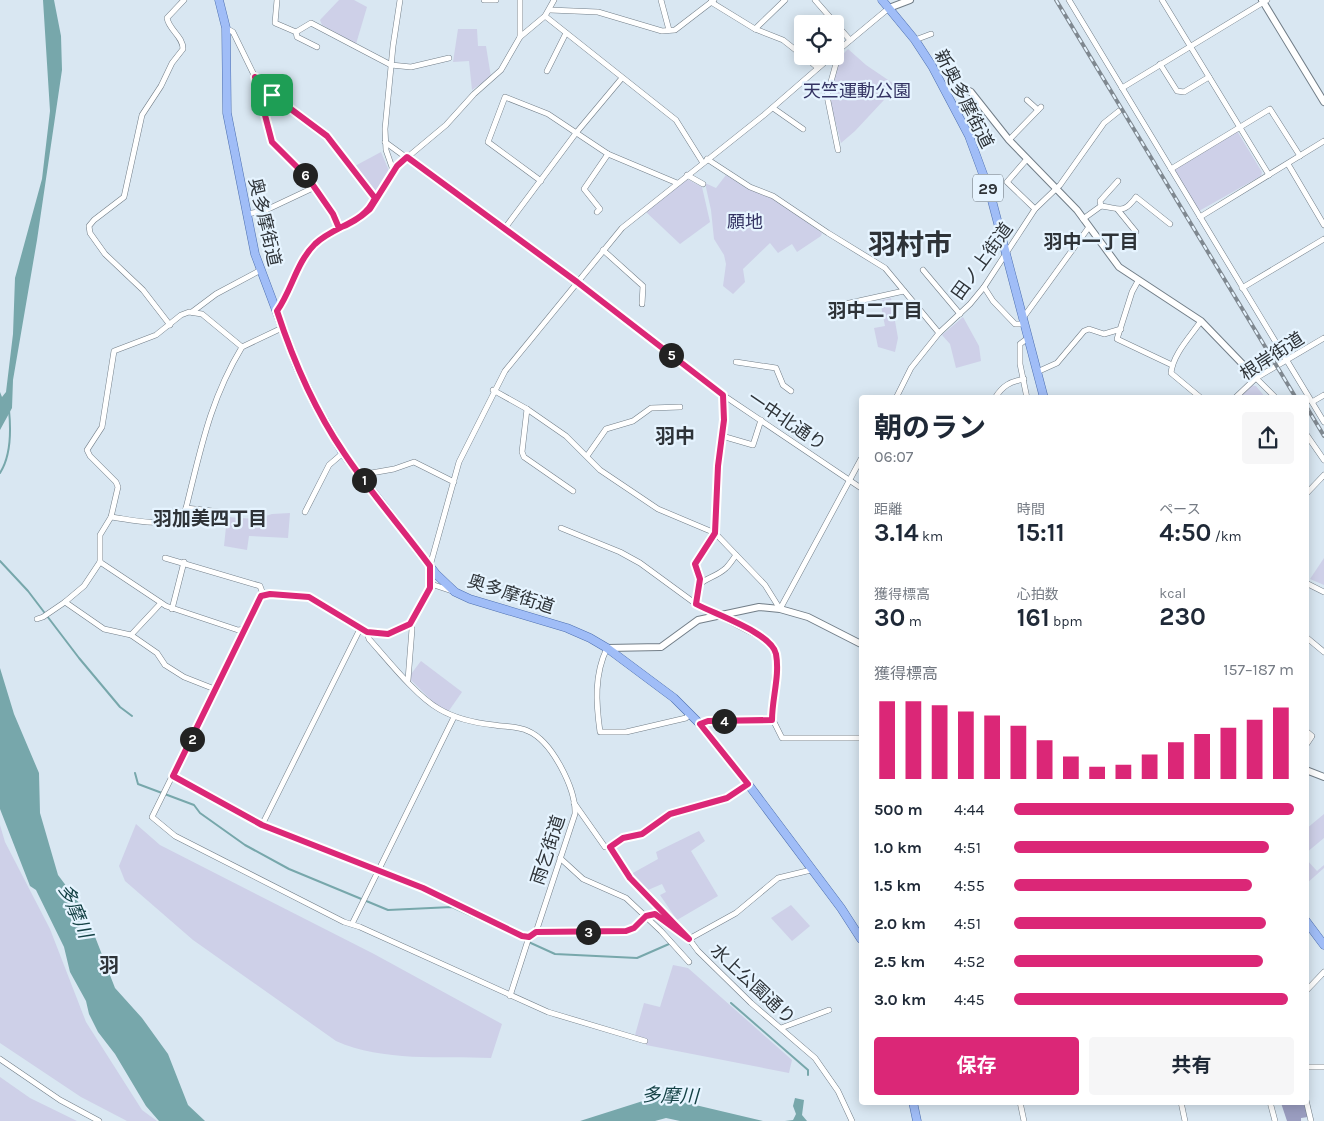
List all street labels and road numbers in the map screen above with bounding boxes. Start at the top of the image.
street label: 新奥多摩街道 [930,46,998,152]
road number: 29 [973,174,1003,202]
street label: 奥多摩街道 [244,176,286,268]
street label: 田ノ上街道 [947,218,1017,304]
street label: 根岸街道 [1236,327,1308,385]
street label: 一中北通り [744,387,830,455]
street label: 奥多摩街道 [465,570,557,618]
street label: 雨乞街道 [526,812,570,888]
street label: 水上公園通り [706,939,800,1029]

